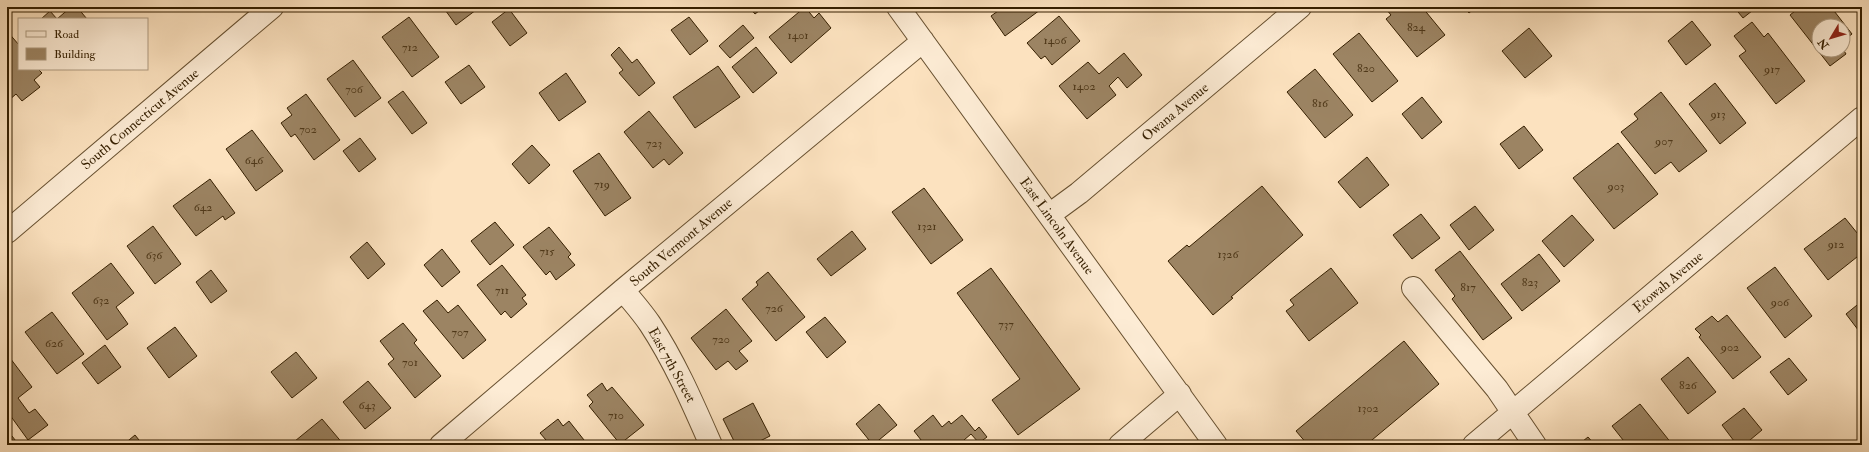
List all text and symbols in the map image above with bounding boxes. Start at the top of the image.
legend [18,18,148,70]
north arrow [1811,18,1851,58]
house number: 824 [1407,20,1426,35]
text: Road [54,27,79,42]
house number: 1401 [787,28,809,43]
house number: 1406 [1044,33,1067,48]
text: N [1815,35,1832,53]
house number: 712 [402,40,418,55]
text: Building [54,47,97,62]
house number: 820 [1357,61,1375,76]
house number: 917 [1763,62,1780,77]
street label: South Connecticut Avenue [78,65,202,173]
house number: 1402 [1073,79,1096,94]
street label: Owana Avenue [1138,79,1212,145]
house number: 706 [345,82,364,97]
house number: 816 [1312,96,1329,111]
house number: 913 [1710,107,1726,122]
house number: 702 [299,122,317,137]
house number: 907 [1654,134,1673,149]
house number: 723 [646,136,662,151]
house number: 646 [245,153,264,168]
street label: East Lincoln Avenue [1016,174,1098,278]
house number: 719 [594,177,610,192]
house number: 903 [1607,179,1624,194]
street label: South Vermont Avenue [626,194,736,290]
house number: 642 [194,200,212,215]
house number: 1321 [917,219,937,234]
house number: 912 [1827,237,1844,252]
house number: 715 [539,244,555,259]
house number: 1326 [1217,247,1239,262]
house number: 636 [146,248,163,263]
street label: Etowah Avenue [1629,248,1707,316]
house number: 823 [1522,275,1538,290]
house number: 817 [1460,280,1476,295]
house number: 711 [495,283,509,298]
house number: 632 [93,293,109,308]
house number: 906 [1770,295,1790,310]
house number: 726 [765,301,784,316]
house number: 737 [998,317,1014,332]
house number: 707 [451,325,469,340]
street label: East 7th Street [644,325,700,406]
house number: 720 [712,332,730,347]
house number: 626 [45,336,64,351]
house number: 902 [1720,340,1739,355]
house number: 701 [402,355,418,370]
house number: 826 [1679,378,1698,393]
house number: 643 [358,398,376,413]
house number: 1302 [1357,401,1379,416]
house number: 710 [608,408,624,423]

